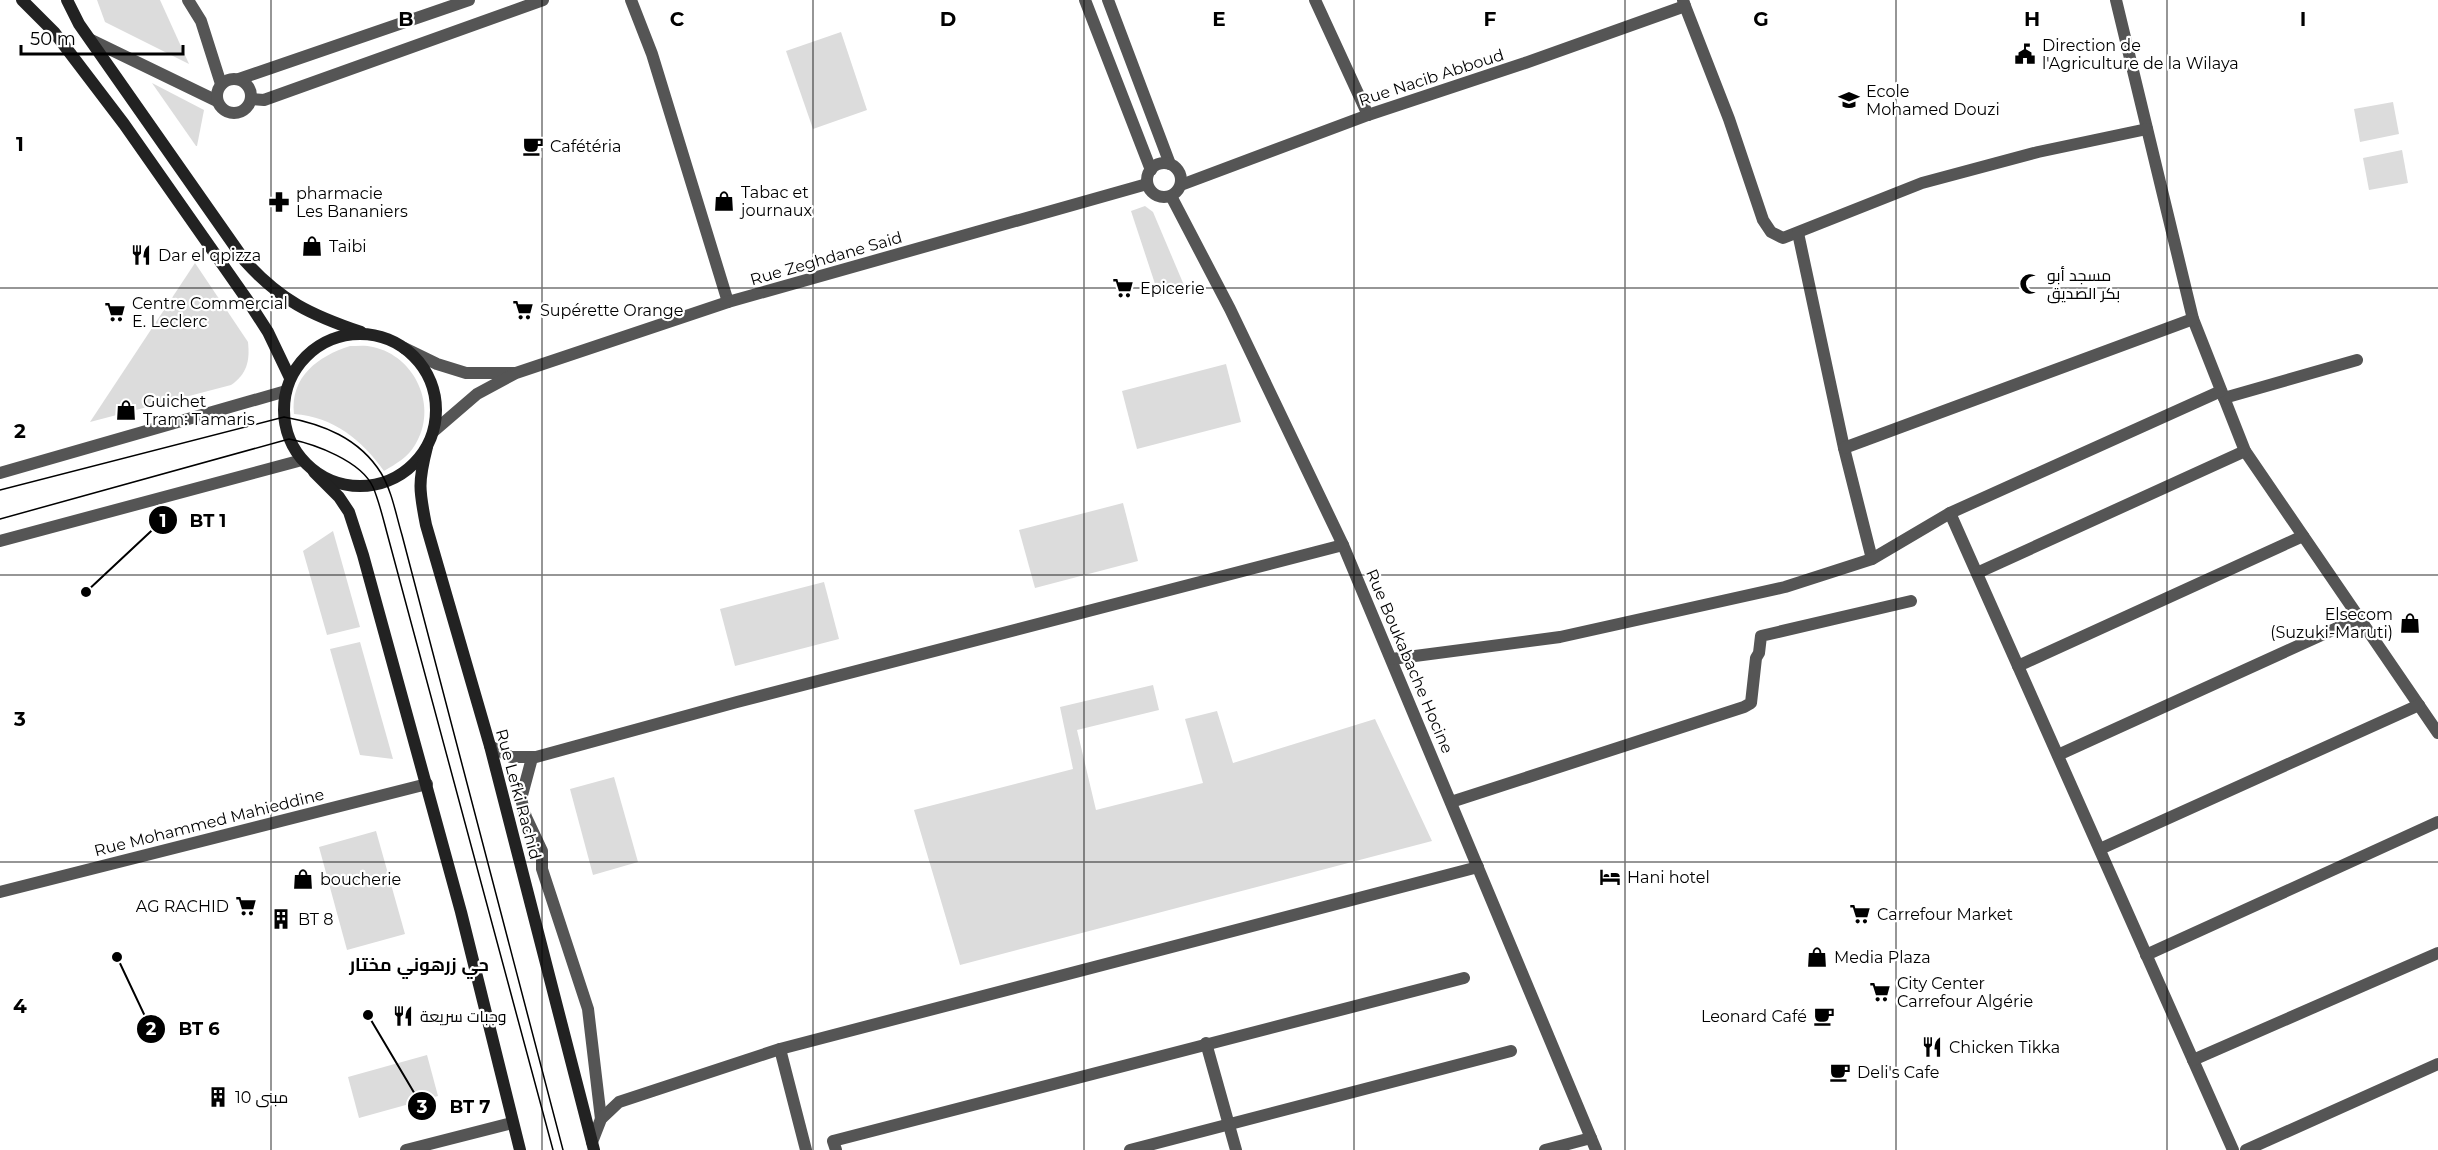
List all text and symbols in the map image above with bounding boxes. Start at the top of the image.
text: B [398,7,414,31]
text: C [670,7,685,31]
text: D [940,7,956,31]
text: E [1212,7,1226,31]
text: F [1484,7,1497,31]
text: G [1753,7,1769,31]
text: H [2024,7,2040,31]
text: I [2300,7,2306,31]
scale bar [21,18,183,56]
text: 50 m [30,28,76,50]
place label: Direction de l'Agriculture de la Wilaya [2042,36,2239,73]
public building icon: Direction de l'Agriculture de la Wilaya [2013,42,2037,66]
street label: Rue Nacib Abboud [1356,45,1506,110]
place label: Ecole Mohamed Douzi [1866,82,2000,119]
school or university icon: Ecole Mohamed Douzi [1837,88,1861,112]
text: 1 [16,132,24,156]
cafe icon: Cafétéria [521,134,545,158]
place label: Cafétéria [550,137,622,156]
place label: Tabac et journaux [739,183,812,220]
place label: pharmacie Les Bananiers [296,184,408,221]
shop icon: Tabac et journaux [712,189,736,213]
pharmacy icon: pharmacie Les Bananiers [267,190,291,214]
street label: Rue Zeghdane Said [748,228,904,289]
shop icon: Taibi [300,234,324,258]
place label: Taibi [329,237,367,256]
restaurant icon: Dar el qpizza [129,243,153,267]
place label: Dar el qpizza [158,246,261,265]
place label: مسجد أبو بكر الصديق [2047,266,2120,304]
mosque icon: مسجد أبو بكر الصديق [2018,272,2042,296]
supermarket icon: Epicerie [1111,276,1135,300]
place label: Epicerie [1140,279,1205,298]
place label: Centre Commercial E. Leclerc [132,294,288,331]
supermarket icon: Supérette Orange [511,298,535,322]
supermarket icon: Centre Commercial E. Leclerc [103,300,127,324]
place label: Supérette Orange [540,301,683,320]
place label: Guichet Tram: Tamaris [143,392,255,429]
shop icon: Guichet Tram: Tamaris [114,398,138,422]
text: 2 [14,419,26,443]
callout: BT 1 [148,502,239,538]
text: 1 [159,510,167,532]
text: BT 1 [190,510,226,532]
street label: Rue Boukabache Hocine [1362,566,1457,756]
place label: Elsecom (Suzuki-Maruti) [2270,605,2393,642]
shop icon: Elsecom (Suzuki-Maruti) [2398,611,2422,635]
text: 3 [13,707,26,731]
street label: Rue Lefki Rachid [492,727,545,862]
street label: Rue Mohammed Mahieddine [92,785,326,860]
hotel icon: Hani hotel [1598,865,1622,889]
shop icon: boucherie [291,867,315,891]
place label: Hani hotel [1627,868,1710,887]
place label: boucherie [320,870,401,889]
supermarket icon: AG RACHID [234,894,258,918]
place label: AG RACHID [136,897,229,916]
supermarket icon: Carrefour Market [1848,902,1872,926]
place label: Carrefour Market [1877,905,2013,924]
building icon: BT 8 [269,907,293,931]
place label: BT 8 [298,910,333,929]
shop icon: Media Plaza [1805,945,1829,969]
place label: Media Plaza [1834,948,1931,967]
district label: حي زرهوني مختار [348,954,489,980]
place label: City Center Carrefour Algérie [1897,974,2033,1011]
supermarket icon: City Center Carrefour Algérie [1868,980,1892,1004]
text: 4 [13,994,27,1018]
restaurant icon: وجبات سريعة [391,1004,415,1028]
cafe icon: Leonard Café [1812,1004,1836,1028]
place label: وجبات سريعة [420,1007,507,1026]
place label: Leonard Café [1701,1007,1807,1026]
callout: BT 6 [136,1011,232,1047]
text: 2 [146,1018,157,1040]
text: BT 6 [178,1018,220,1040]
restaurant icon: Chicken Tikka [1920,1035,1944,1059]
place label: Chicken Tikka [1949,1038,2060,1057]
cafe icon: Deli's Cafe [1828,1060,1852,1084]
place label: Deli's Cafe [1857,1063,1939,1082]
building icon: مبنى 10 [206,1085,230,1109]
place label: مبنى 10 [235,1088,288,1108]
callout: BT 7 [407,1088,502,1124]
text: 3 [416,1096,428,1118]
text: BT 7 [450,1096,490,1118]

